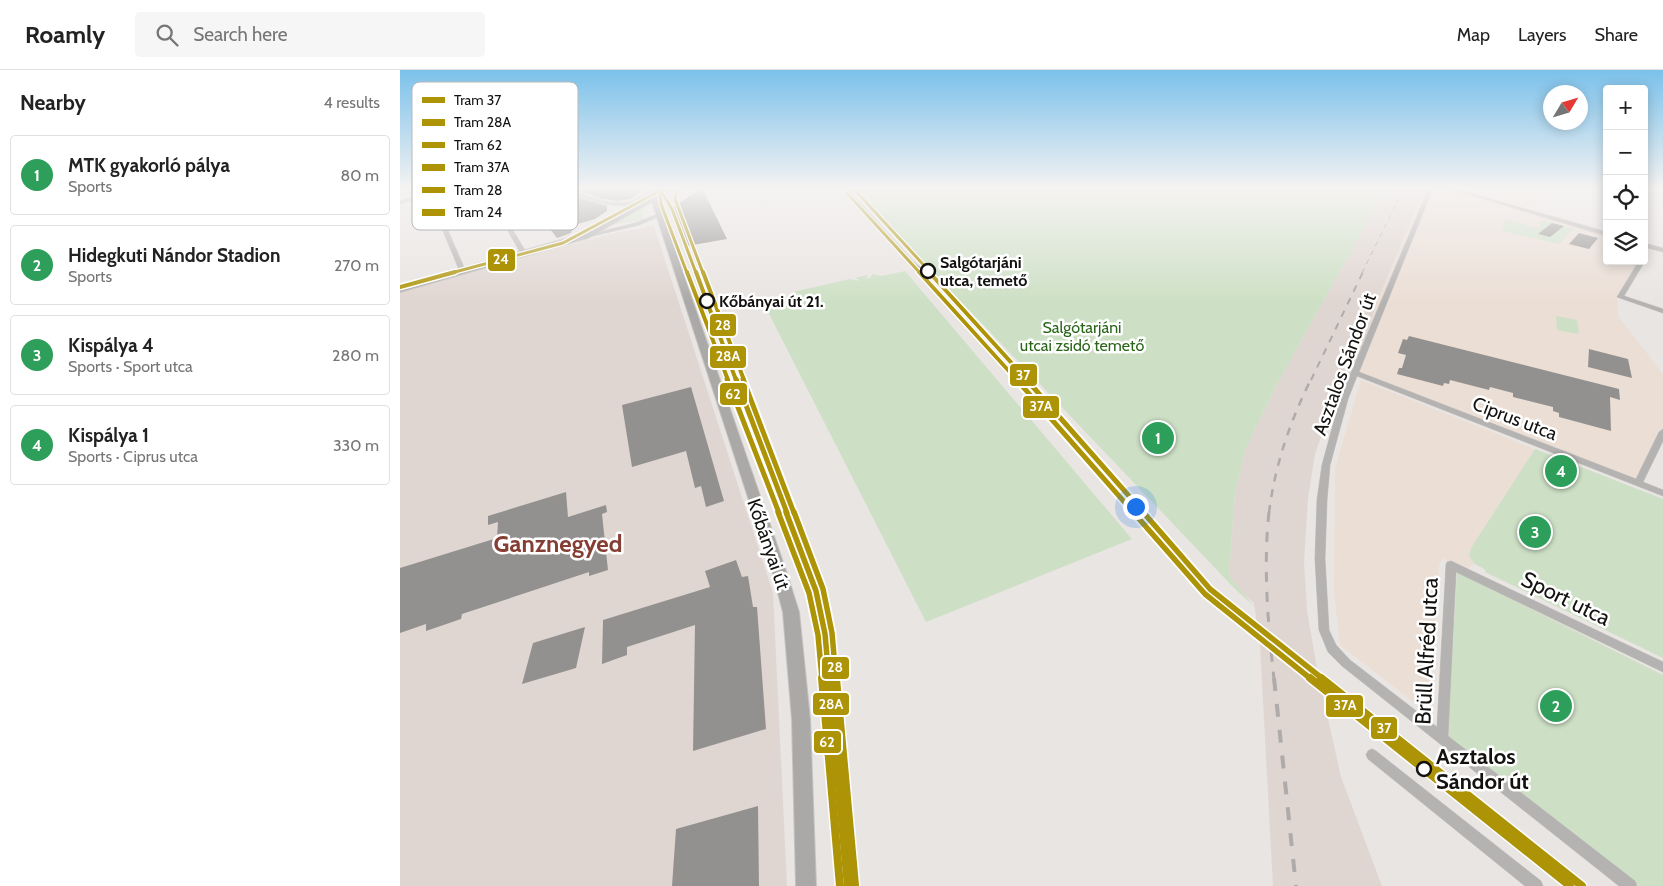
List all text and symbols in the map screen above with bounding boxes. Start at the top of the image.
search box [135,12,485,57]
text: Roamly [25,20,105,49]
icon: search [153,21,181,49]
text: Search here [193,23,288,46]
text: Map [1457,24,1490,46]
text: Layers [1518,24,1567,46]
text: Share [1595,24,1638,46]
legend [412,82,578,230]
north arrow [1543,85,1588,130]
map controls [1603,85,1648,265]
button: + [1603,85,1648,130]
text: Nearby [20,90,86,115]
text: Tram 37 [454,91,501,109]
text: 4 results [323,93,380,112]
text: Tram 28A [454,113,512,131]
button: − [1603,130,1648,175]
text: Tram 62 [454,136,502,154]
text: MTK gyakorló pálya [68,154,230,177]
text: Tram 37A [454,158,510,176]
text: 1 [34,166,40,185]
text: 80 m [341,166,379,185]
button: locate [1603,175,1648,220]
text: Sports [68,177,112,196]
text: Tram 28 [454,181,503,199]
text: Tram 24 [454,203,502,221]
button: layers [1603,220,1648,265]
text: Hidegkuti Nándor Stadion [68,244,280,267]
line badge: 24 [487,248,516,272]
text: 24 [493,250,509,268]
place label: Salgótarjáni utca, temető [940,253,1027,290]
text: 2 [33,256,41,275]
text: 270 m [334,256,379,275]
marker: Salgótarjáni utca, temető [920,263,936,279]
text: Sports [68,267,112,286]
street label: Asztalos Sándor út [1308,289,1381,438]
place label: Kőbányai út 21. [719,292,824,311]
marker: Kőbányai út 21. [699,293,715,309]
line badge: 28 [709,313,737,337]
text: 28 [715,316,731,334]
park label: Salgótarjáni utcai zsidó temető [1020,318,1144,355]
text: Kispálya 4 [68,334,154,357]
line badge: 28A [709,345,747,369]
text: 3 [33,346,41,365]
text: 280 m [332,346,379,365]
text: 28A [716,347,741,365]
text: Sports · Sport utca [68,357,193,376]
line badge: 37 [1009,363,1038,387]
text: 37 [1016,366,1031,384]
line badge: 62 [719,382,748,406]
text: 62 [725,385,741,403]
street label: Ciprus utca [1469,392,1561,445]
line badge: 37A [1022,395,1060,419]
text: 37A [1030,397,1053,415]
pin: 1 [1142,419,1174,457]
text: Kispálya 1 [68,424,149,447]
text: 4 [32,436,42,455]
text: 330 m [333,436,379,455]
text: Sports · Ciprus utca [68,447,198,466]
pin: 4 [1545,452,1577,490]
your location [1123,494,1149,520]
street label: Kőbányai út [742,496,795,593]
pin: 3 [1519,513,1551,551]
district label: Ganznegyed [494,529,622,558]
street label: Sport utca [1517,565,1615,632]
street label: Brüll Alfréd utca [1409,576,1444,725]
line badge: 28 [821,656,850,680]
text: 28 [827,658,843,676]
pin: 2 [1540,687,1572,725]
line badge: 28A [812,692,850,716]
line badge: 37A [1325,694,1364,718]
text: 28A [819,695,844,713]
text: 37A [1334,696,1357,714]
line badge: 37 [1370,716,1398,740]
text: 37 [1377,719,1392,737]
line badge: 62 [813,730,842,754]
text: 62 [819,733,835,751]
place label: Asztalos Sándor út [1436,743,1529,795]
marker: Asztalos Sándor út [1416,761,1432,777]

